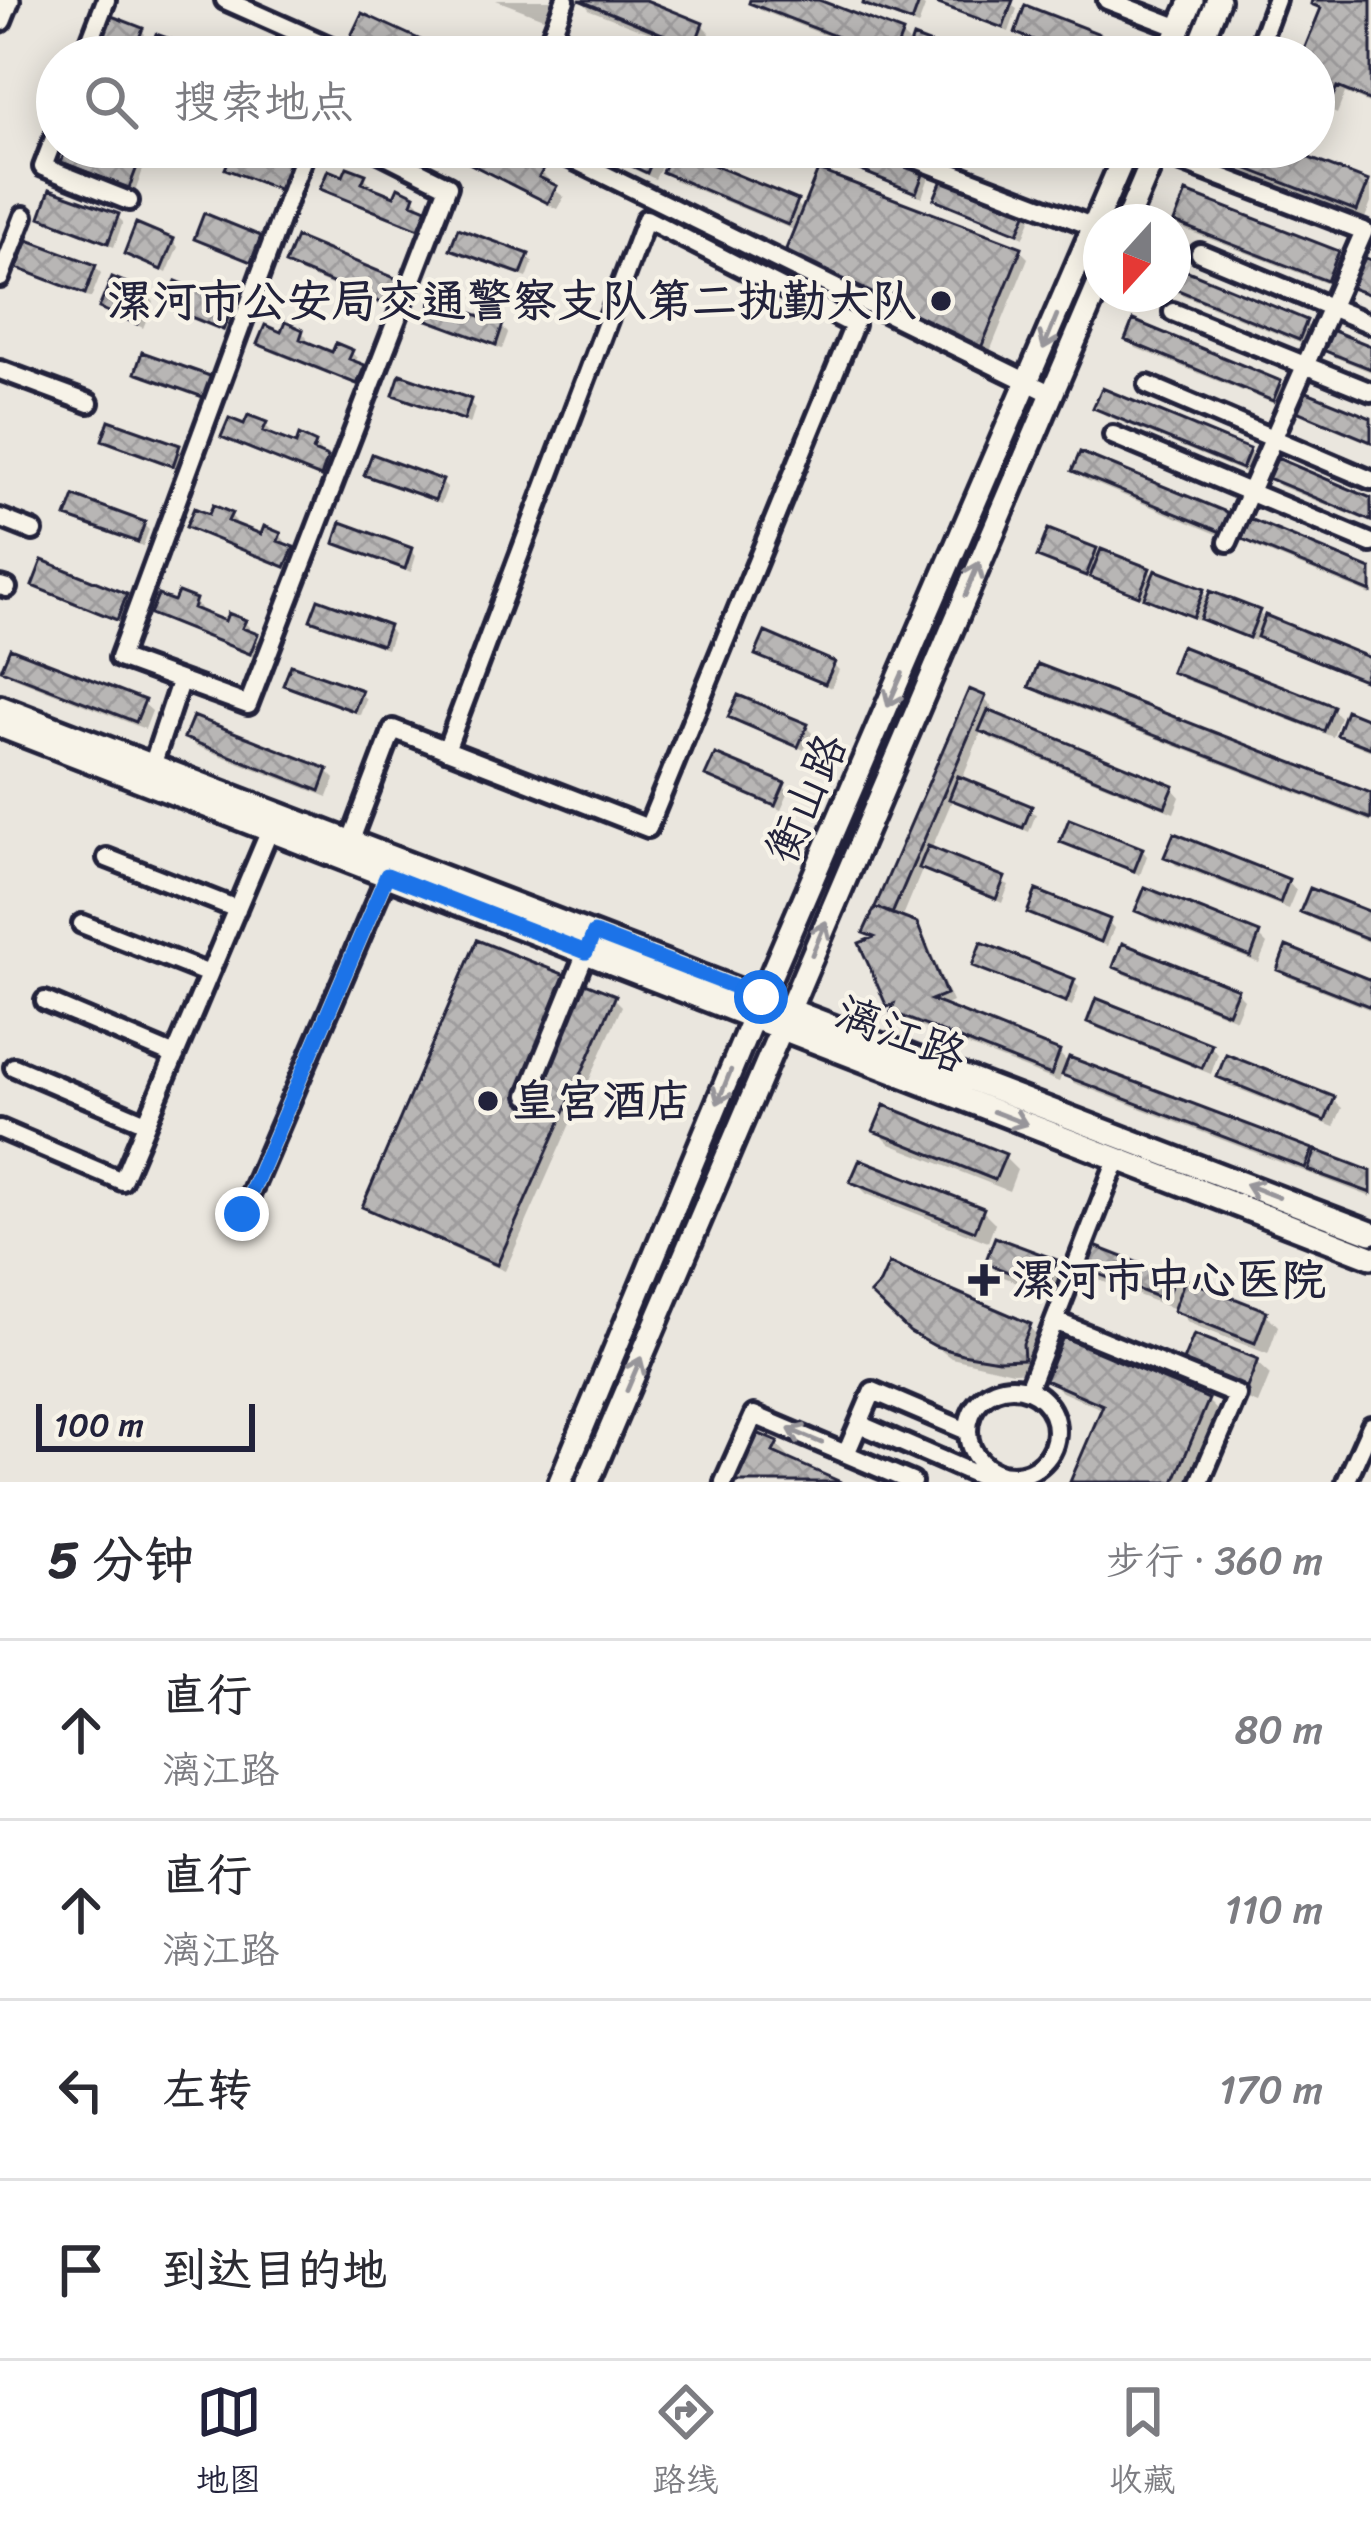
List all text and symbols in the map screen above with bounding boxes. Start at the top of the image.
search box [36,36,1335,168]
text: 搜索地点 [174,62,354,142]
icon: search [78,69,144,135]
north arrow [1083,204,1191,312]
place label: 漯河市公安局交通警察支队第二执勤大队 [107,261,917,341]
marker: 漯河市公安局交通警察支队第二执勤大队 [928,288,954,314]
one-way arrow [1038,313,1059,350]
one-way arrow [963,562,985,598]
one-way arrow [883,671,905,707]
street label: 衡山路 [742,720,870,876]
one-way arrow [809,920,831,956]
route start [734,970,788,1024]
street label: 漓江路 [824,972,978,1096]
place label: 皇宫酒店 [512,1061,692,1141]
one-way arrow [712,1067,733,1104]
marker: 皇宫酒店 [475,1088,501,1114]
one-way arrow [990,1108,1027,1130]
one-way arrow [1244,1178,1281,1200]
route end [215,1187,269,1241]
place label: 漯河市中心医院 [1011,1240,1326,1320]
marker: 漯河市中心医院 [968,1264,1000,1296]
one-way arrow [625,1357,646,1394]
text: 100 m [54,1396,144,1454]
scale bar [36,1398,255,1451]
one-way arrow [787,1424,824,1445]
text: 5 分钟 [48,1515,194,1605]
text: 步行 · 360 m [1106,1526,1323,1595]
text: 直行 [162,1655,252,1735]
text: 80 m [1235,1695,1323,1764]
icon: ahead [48,1697,114,1763]
text: 漓江路 [162,1735,279,1804]
text: 直行 [162,1835,252,1915]
text: 110 m [1225,1875,1323,1944]
icon: ahead [48,1877,114,1943]
text: 漓江路 [162,1915,279,1984]
text: 左转 [162,2050,252,2130]
text: 170 m [1219,2055,1323,2124]
icon: left [48,2057,114,2123]
text: 到达目的地 [162,2230,387,2310]
icon: arrive [48,2237,114,2303]
tab: 地图 [196,2379,262,2509]
tab: 路线 [653,2379,719,2509]
tab: 收藏 [1110,2379,1176,2509]

